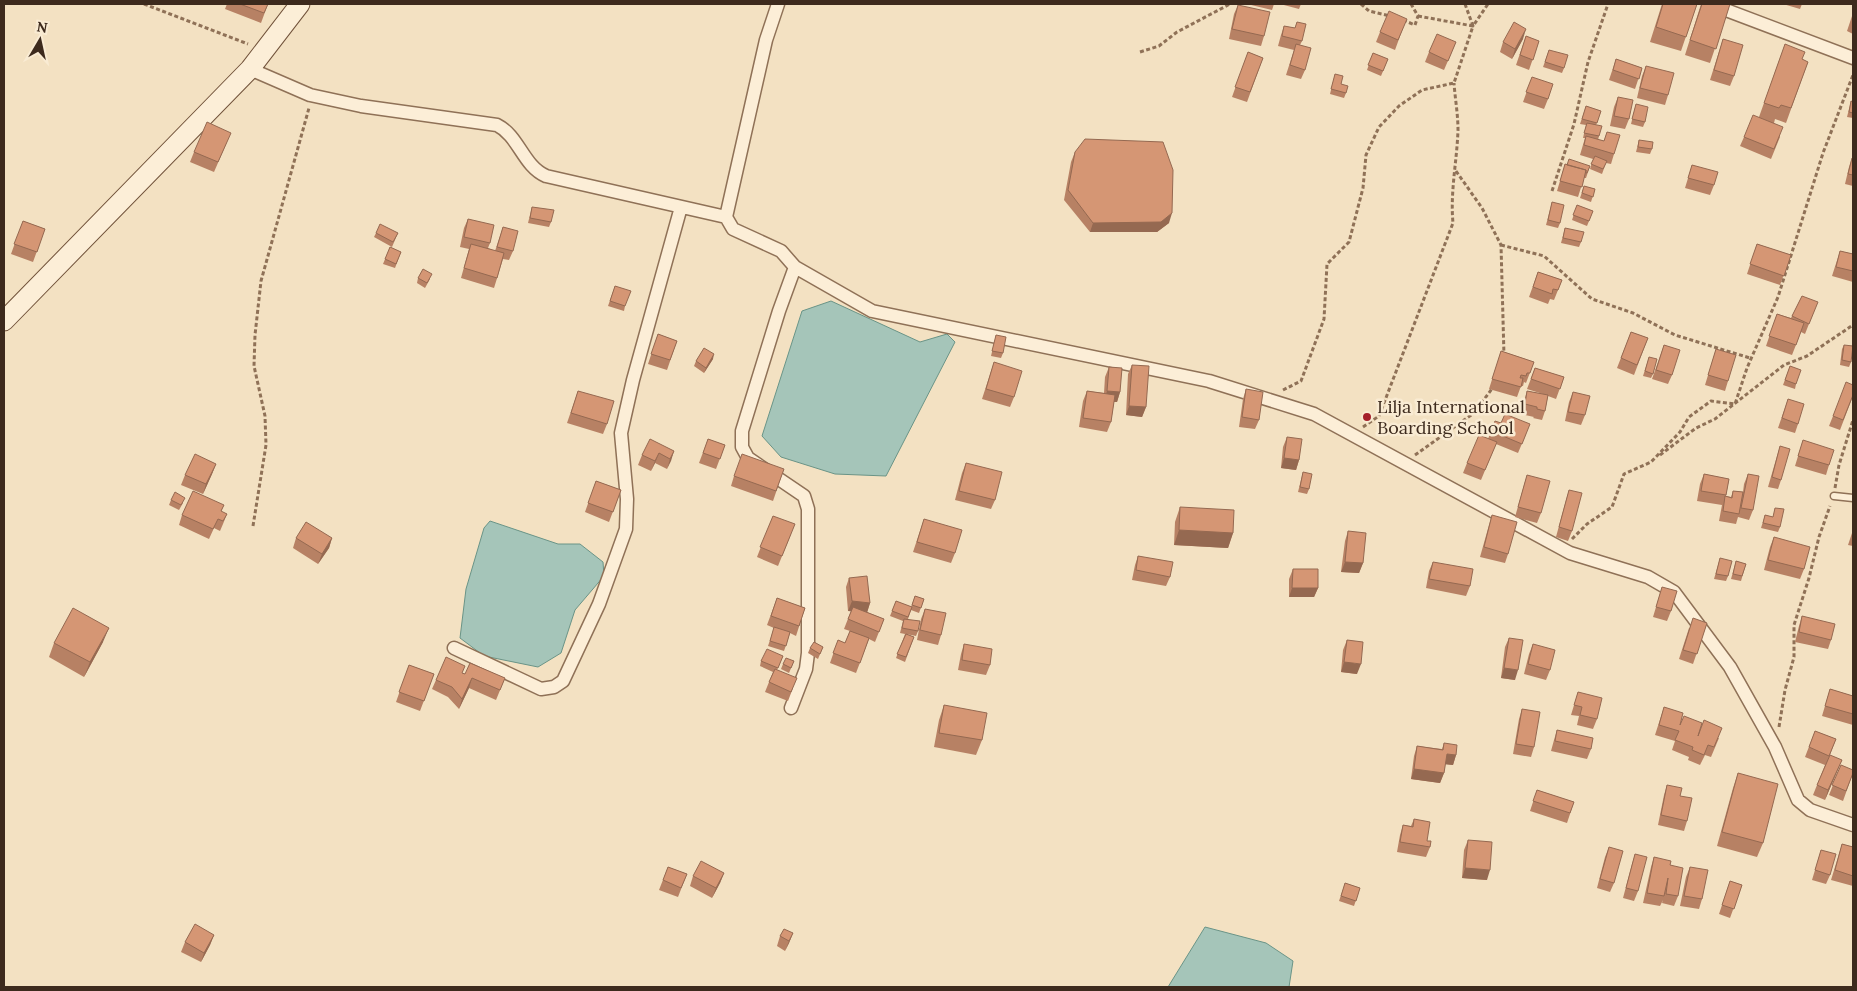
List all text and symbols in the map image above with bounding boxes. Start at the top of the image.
north arrow [15,15,65,65]
text: N [35,17,49,37]
place label: Lilja International Boarding School [1377,395,1525,439]
marker: Lilja International Boarding School [1361,411,1373,423]

